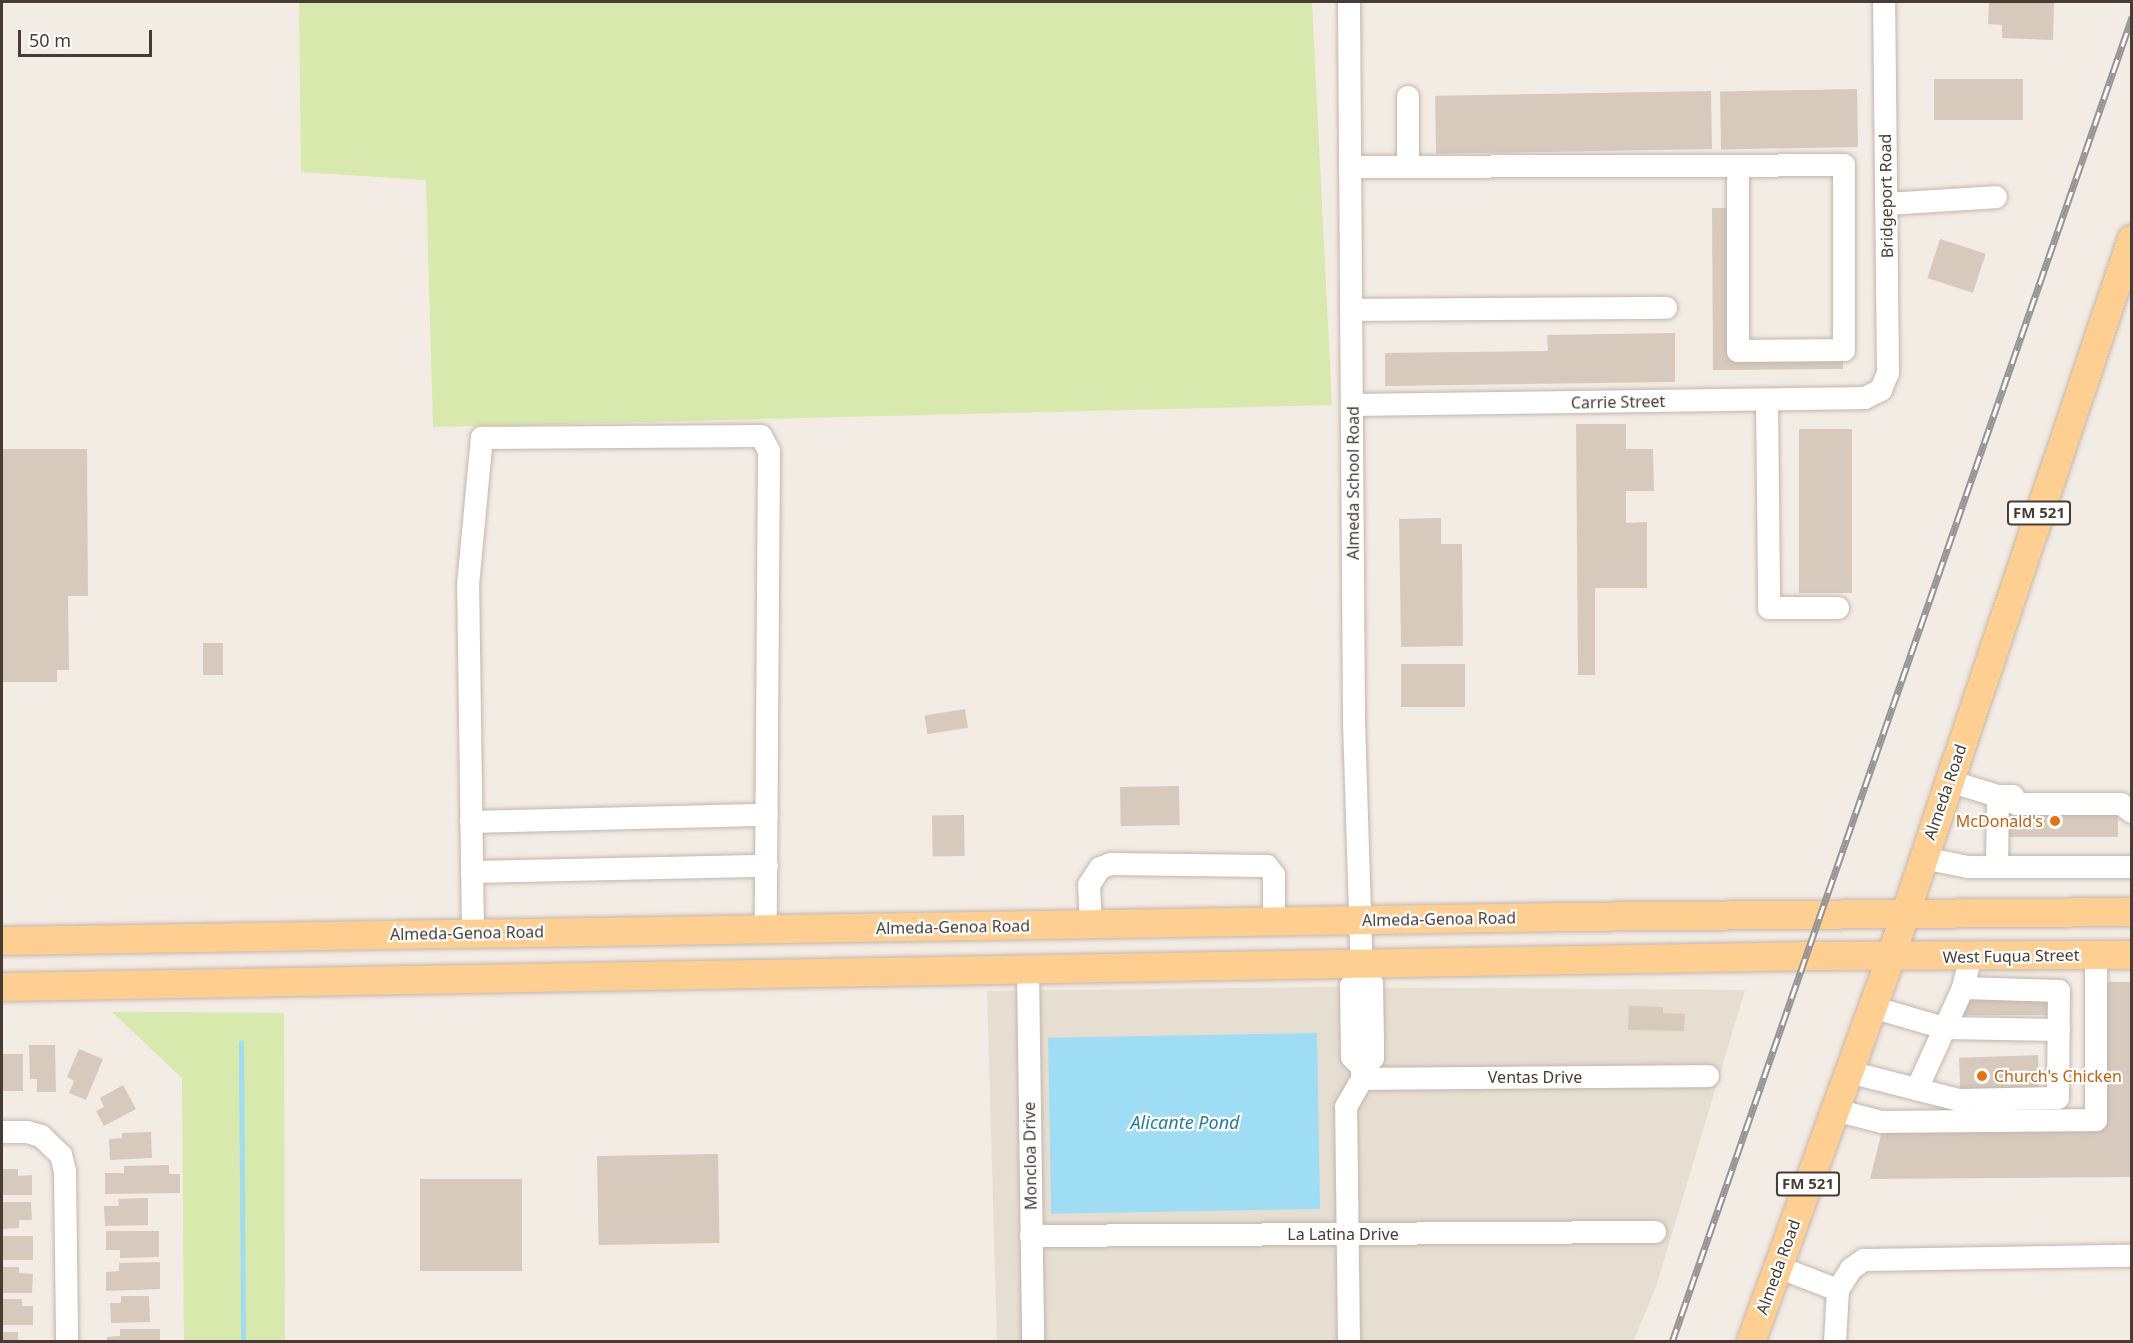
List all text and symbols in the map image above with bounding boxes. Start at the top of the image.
scale bar [21,18,154,56]
text: 50 m [29,28,71,52]
street label: Bridgeport Road [1875,134,1897,258]
street label: Carrie Street [1571,392,1665,412]
street label: Almeda School Road [1343,406,1363,560]
road number: FM 521 [2006,501,2072,525]
street label: Almeda Road [1920,742,1970,842]
place label: McDonald's [1956,811,2043,831]
marker: McDonald's [2048,814,2062,828]
street label: Almeda-Genoa Road [1362,908,1516,930]
street label: Almeda-Genoa Road [876,916,1030,938]
street label: Almeda-Genoa Road [390,922,544,944]
street label: West Fuqua Street [1942,945,2080,967]
place label: Church's Chicken [1994,1066,2122,1086]
street label: Ventas Drive [1488,1067,1582,1087]
marker: Church's Chicken [1975,1069,1989,1083]
street label: Moncloa Drive [1019,1102,1041,1210]
water label: Alicante Pond [1130,1111,1240,1133]
road number: FM 521 [1775,1172,1841,1196]
street label: Almeda Road [1752,1217,1804,1317]
street label: La Latina Drive [1287,1224,1399,1244]

